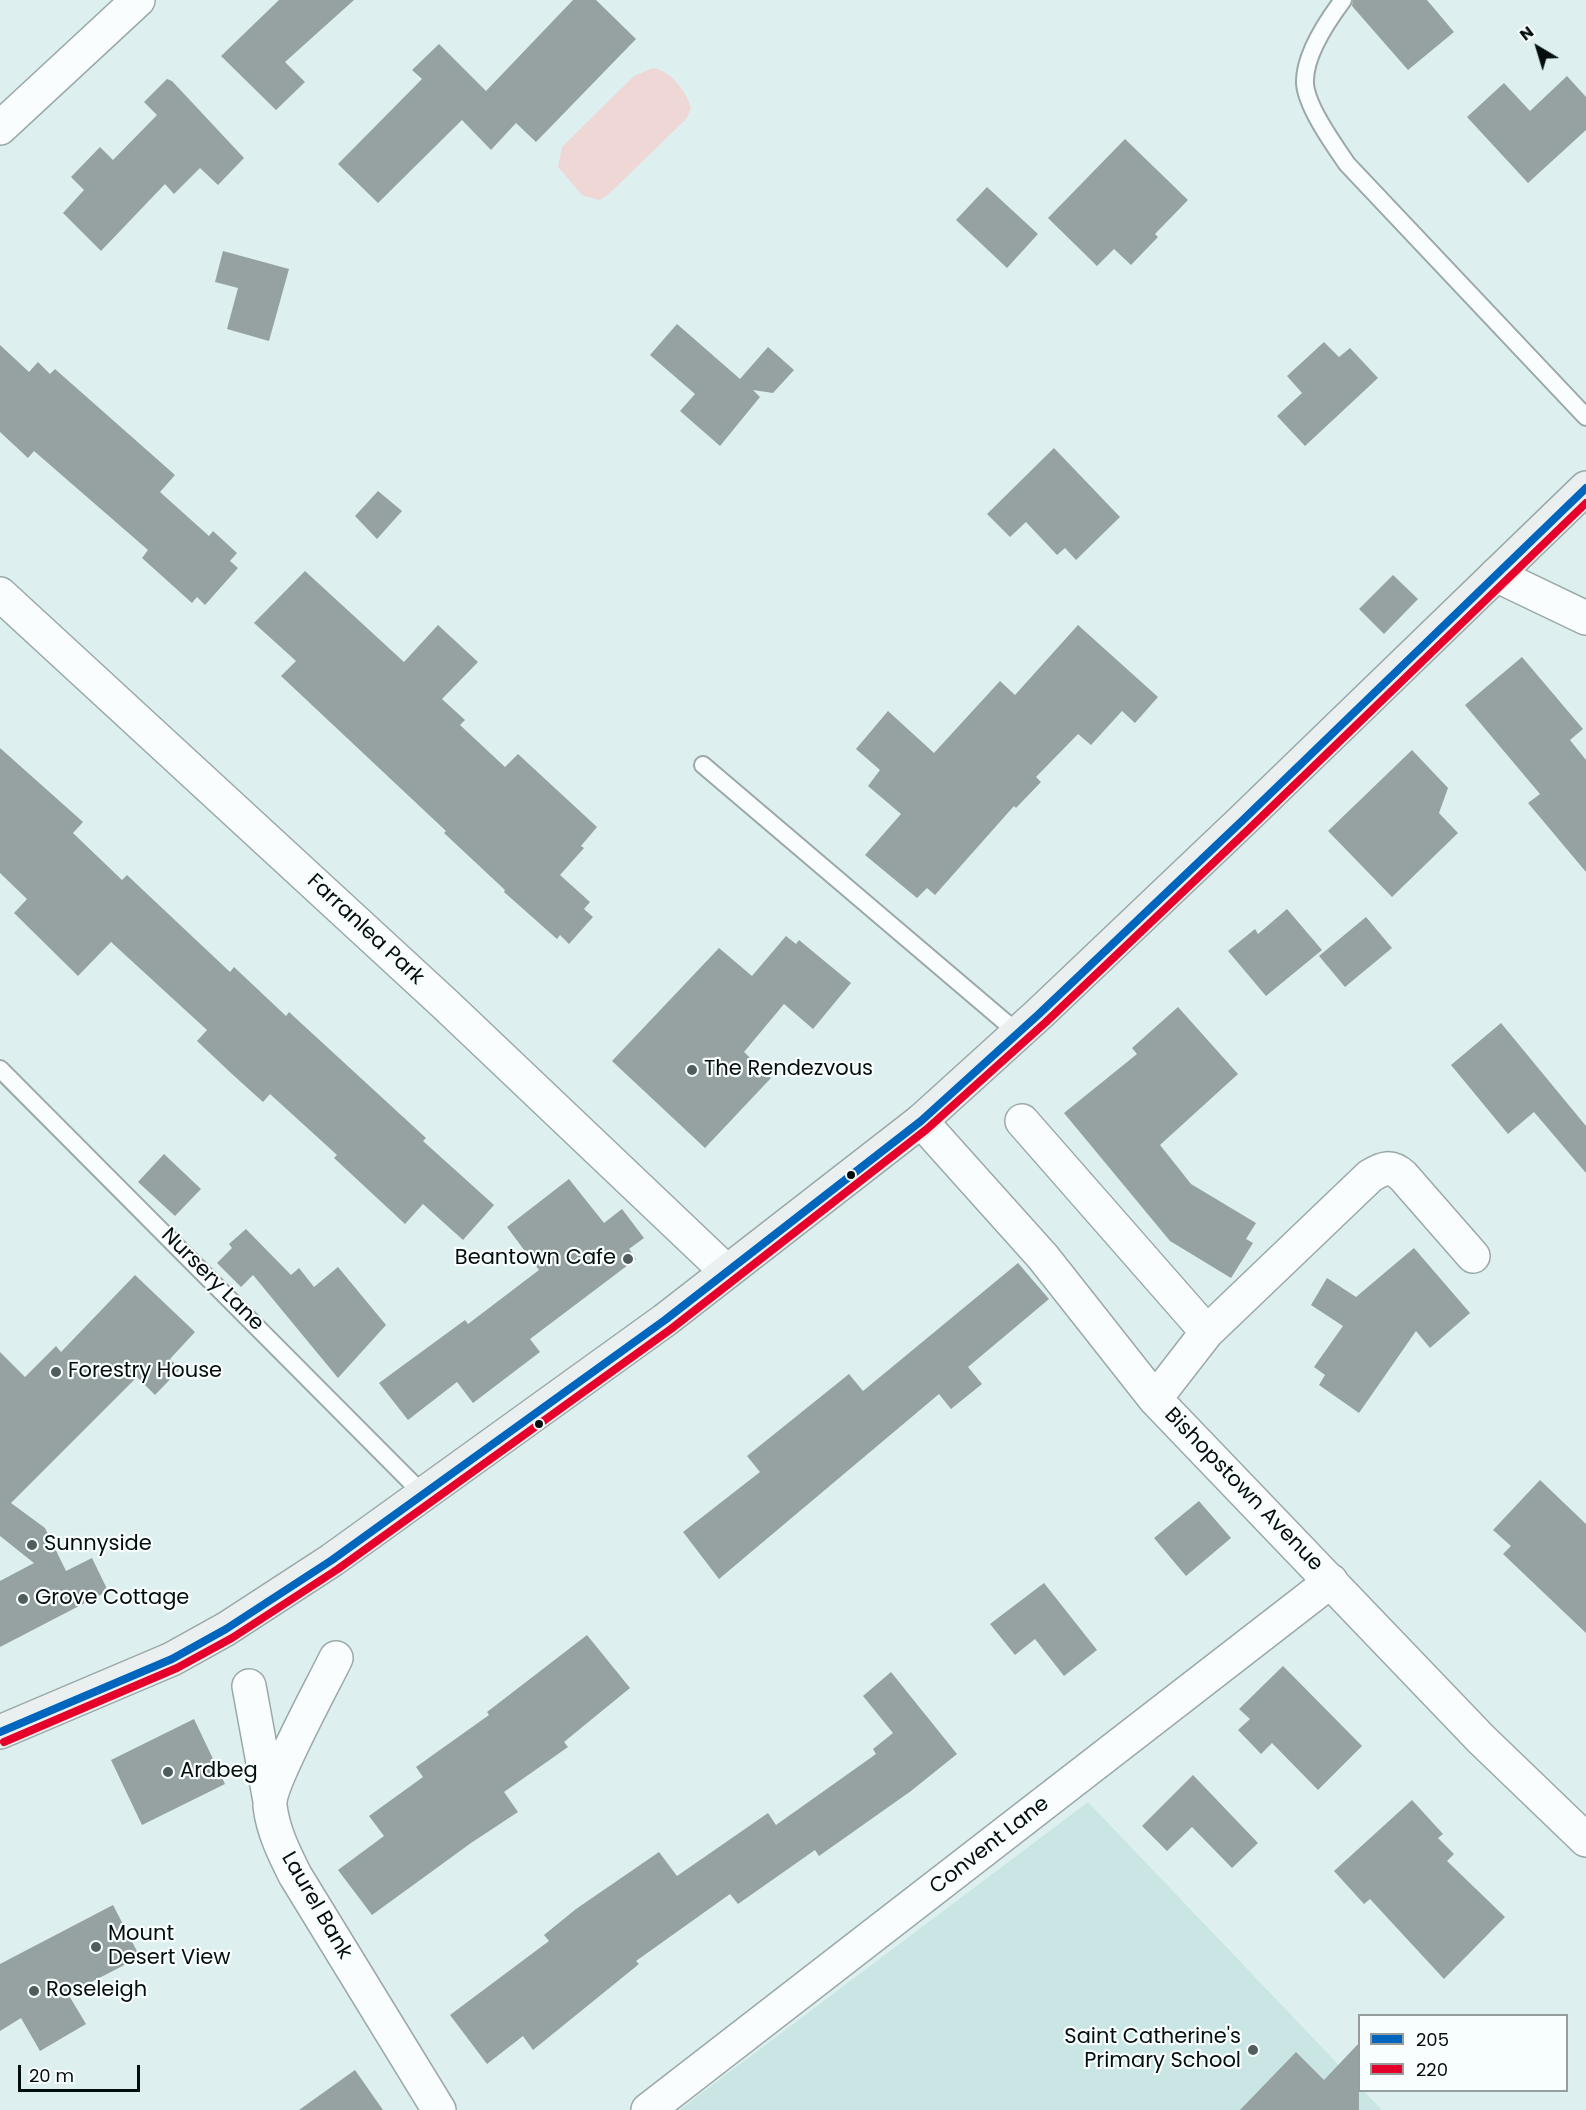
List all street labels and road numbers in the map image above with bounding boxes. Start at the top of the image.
street label: Farranlea Park [301,869,429,991]
street label: Nursery Lane [155,1223,269,1337]
street label: Bishopstown Avenue [1158,1403,1328,1577]
street label: Convent Lane [925,1792,1055,1900]
street label: Laurel Bank [275,1848,357,1964]

